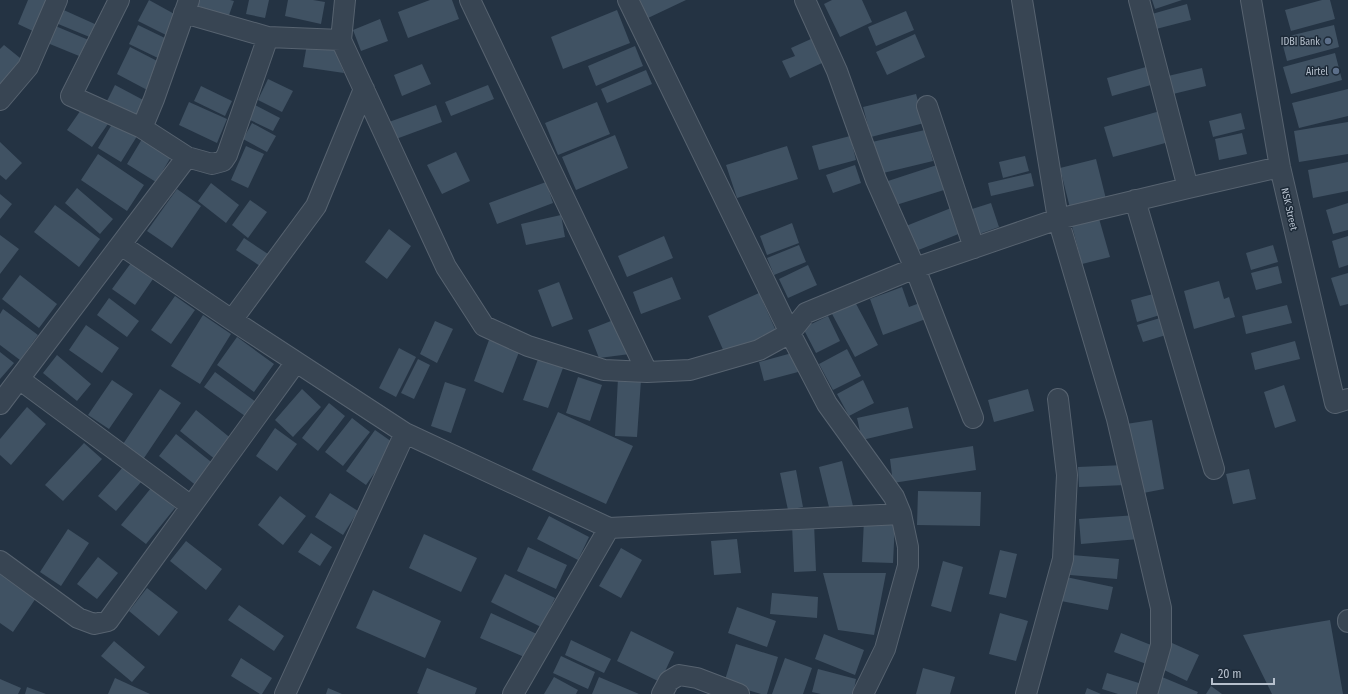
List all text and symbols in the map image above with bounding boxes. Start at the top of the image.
place label: IDBI Bank [1281,36,1320,48]
marker: IDBI Bank [1323,36,1333,46]
place label: Airtel [1306,66,1328,78]
marker: Airtel [1331,66,1341,76]
street label: NSK Street [1278,187,1300,232]
scale bar [1212,660,1274,686]
text: 20 m [1218,667,1242,681]

